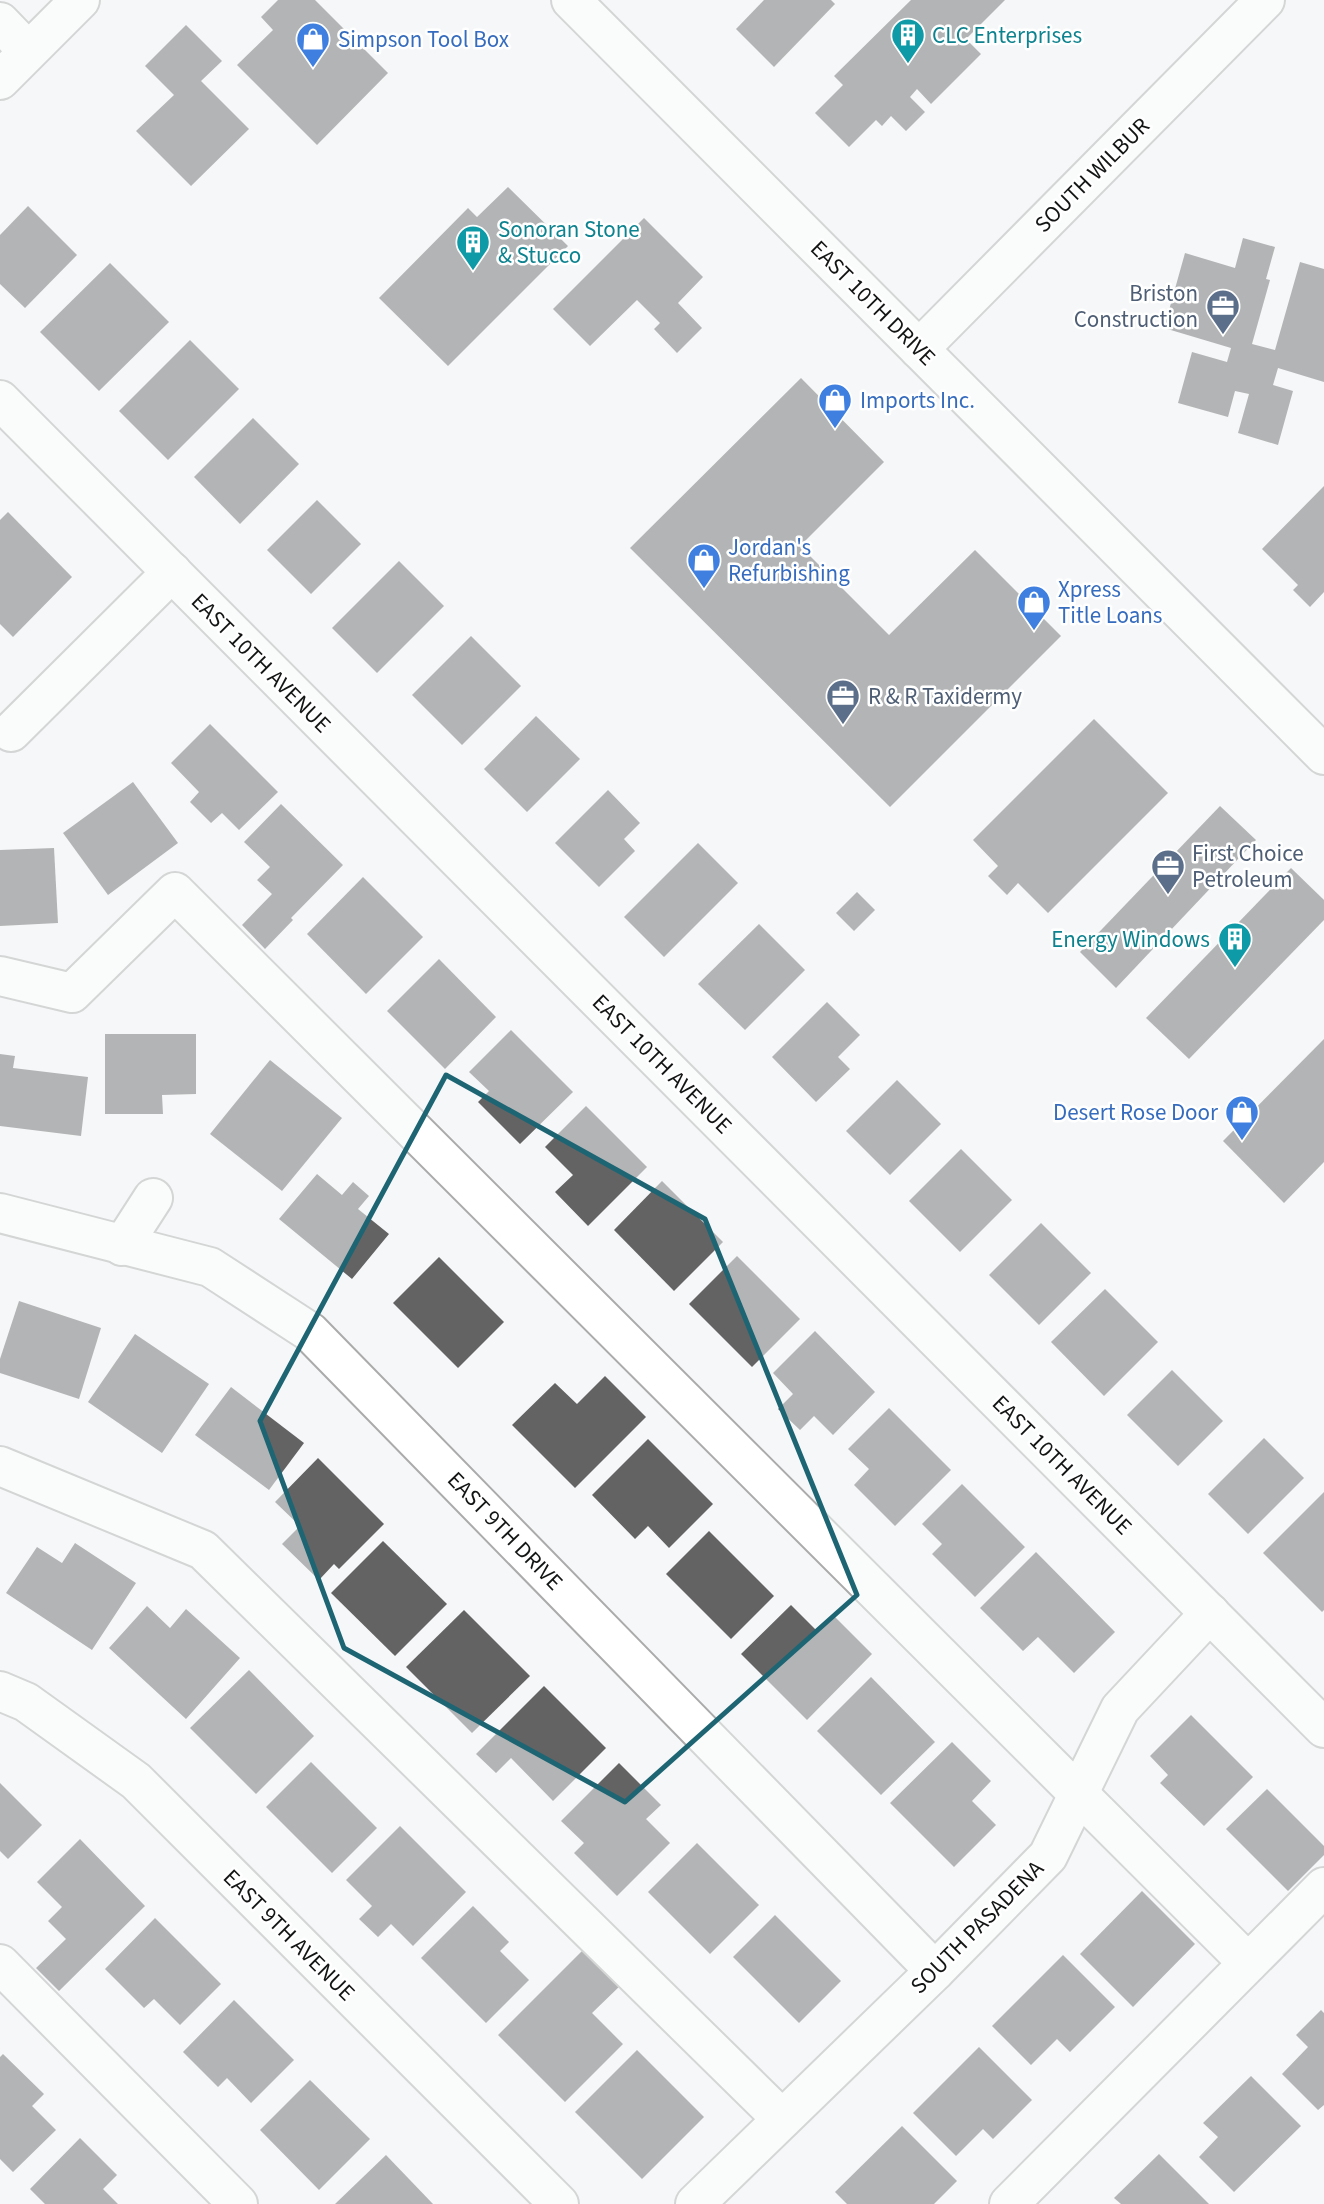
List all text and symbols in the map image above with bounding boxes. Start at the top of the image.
building icon: CLC Enterprises [889,16,927,65]
place label: CLC Enterprises [932,19,1082,52]
shop icon: Simpson Tool Box [294,20,332,69]
place label: Simpson Tool Box [338,23,509,56]
street label: SOUTH WILBUR [1027,110,1157,240]
place label: Sonoran Stone & Stucco [498,213,640,272]
building icon: Sonoran Stone & Stucco [454,223,492,272]
street label: EAST 10TH DRIVE [803,233,943,373]
place label: Briston Construction [1074,277,1198,336]
office icon: Briston Construction [1204,287,1242,336]
shop icon: Imports Inc. [816,381,854,430]
place label: Imports Inc. [860,384,975,417]
place label: Jordan's Refurbishing [728,531,850,590]
shop icon: Jordan's Refurbishing [685,541,723,590]
place label: Xpress Title Loans [1058,573,1163,632]
shop icon: Xpress Title Loans [1015,583,1053,632]
street label: EAST 10TH AVENUE [184,586,338,740]
office icon: R & R Taxidermy [824,677,862,726]
place label: R & R Taxidermy [868,680,1022,713]
place label: First Choice Petroleum [1192,837,1304,896]
office icon: First Choice Petroleum [1149,847,1187,896]
building icon: Energy Windows [1216,920,1254,969]
place label: Energy Windows [1051,923,1210,956]
street label: EAST 10TH AVENUE [585,987,739,1141]
shop icon: Desert Rose Door [1223,1093,1261,1142]
place label: Desert Rose Door [1053,1096,1219,1129]
street label: EAST 10TH AVENUE [985,1388,1139,1542]
street label: EAST 9TH DRIVE [440,1464,570,1598]
street label: SOUTH PASADENA [903,1852,1052,2001]
street label: EAST 9TH AVENUE [216,1862,362,2008]

